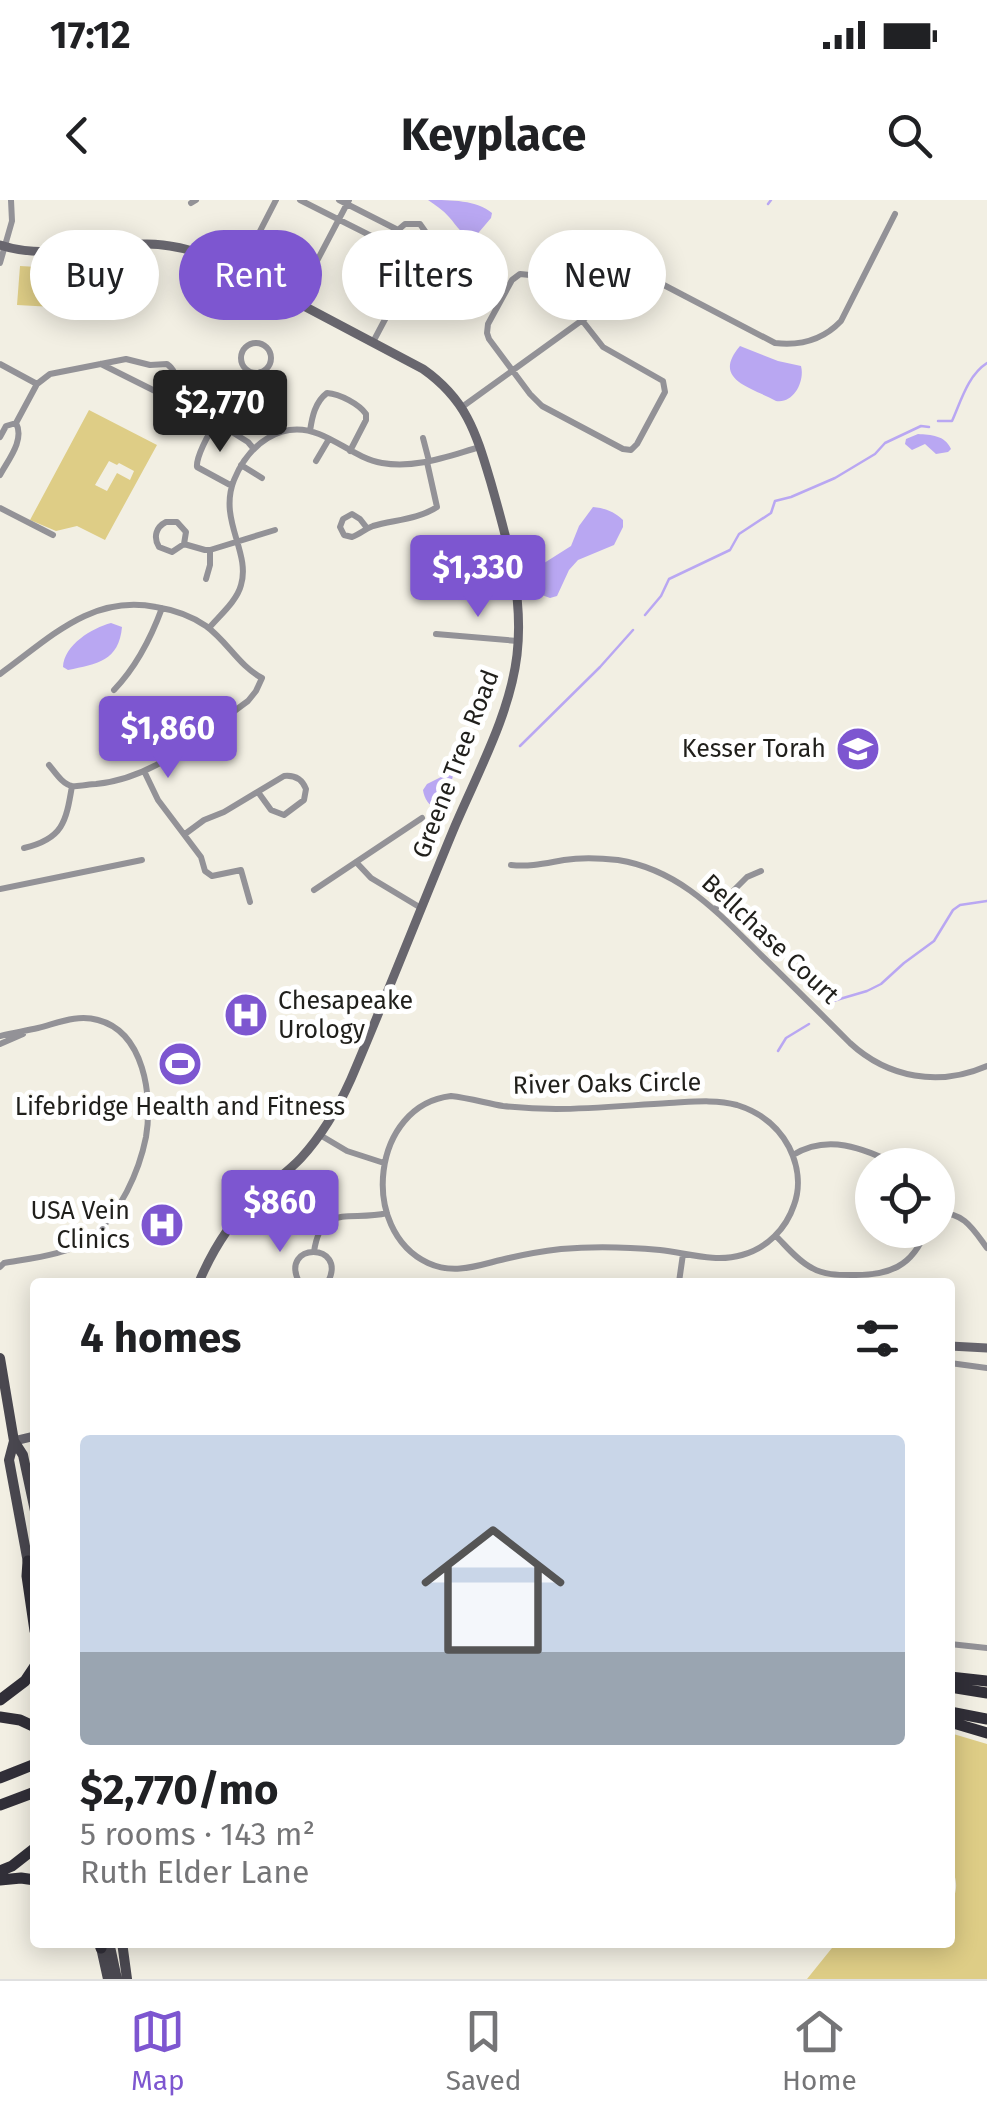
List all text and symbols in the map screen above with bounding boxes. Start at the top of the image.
text: 17:12 [50,12,131,58]
icon: back [50,108,105,163]
text: Keyplace [401,108,586,162]
icon: search [882,108,937,163]
chip: Buy [30,230,159,320]
chip: Rent [179,230,322,320]
chip: Filters [342,230,508,320]
chip: New [528,230,666,320]
pin: $2,770 [139,370,301,455]
text: $2,770 [175,383,265,421]
pin: $1,330 [397,535,559,620]
text: $1,330 [432,548,524,586]
street label: Greene Tree Road [406,666,506,862]
pin: $1,860 [87,696,249,781]
text: $1,860 [121,709,215,747]
school or university icon: Kesser Torah [835,726,881,772]
place label: Kesser Torah [682,734,826,764]
street label: Bellchase Court [695,868,845,1011]
place label: Chesapeake Urology [278,986,413,1045]
hospital icon: Chesapeake Urology [223,992,269,1038]
sports icon: Lifebridge Health and Fitness [157,1041,203,1087]
street label: River Oaks Circle [512,1067,702,1101]
place label: Lifebridge Health and Fitness [15,1092,345,1122]
map controls [855,1148,955,1248]
button: locate [855,1148,955,1248]
pin: $860 [221,1170,339,1255]
text: $860 [244,1183,316,1221]
place label: USA Vein Clinics [31,1196,130,1255]
hospital icon: USA Vein Clinics [139,1202,185,1248]
icon: filters [850,1311,905,1366]
text: 4 homes [80,1313,241,1363]
icon: home [403,1500,583,1680]
text: $2,770/mo [80,1765,278,1815]
text: 5 rooms · 143 m² [80,1815,315,1853]
text: Ruth Elder Lane [80,1853,310,1891]
tab: Map [130,2004,185,2097]
tab: Saved [446,2004,522,2097]
tab: Home [782,2004,857,2097]

